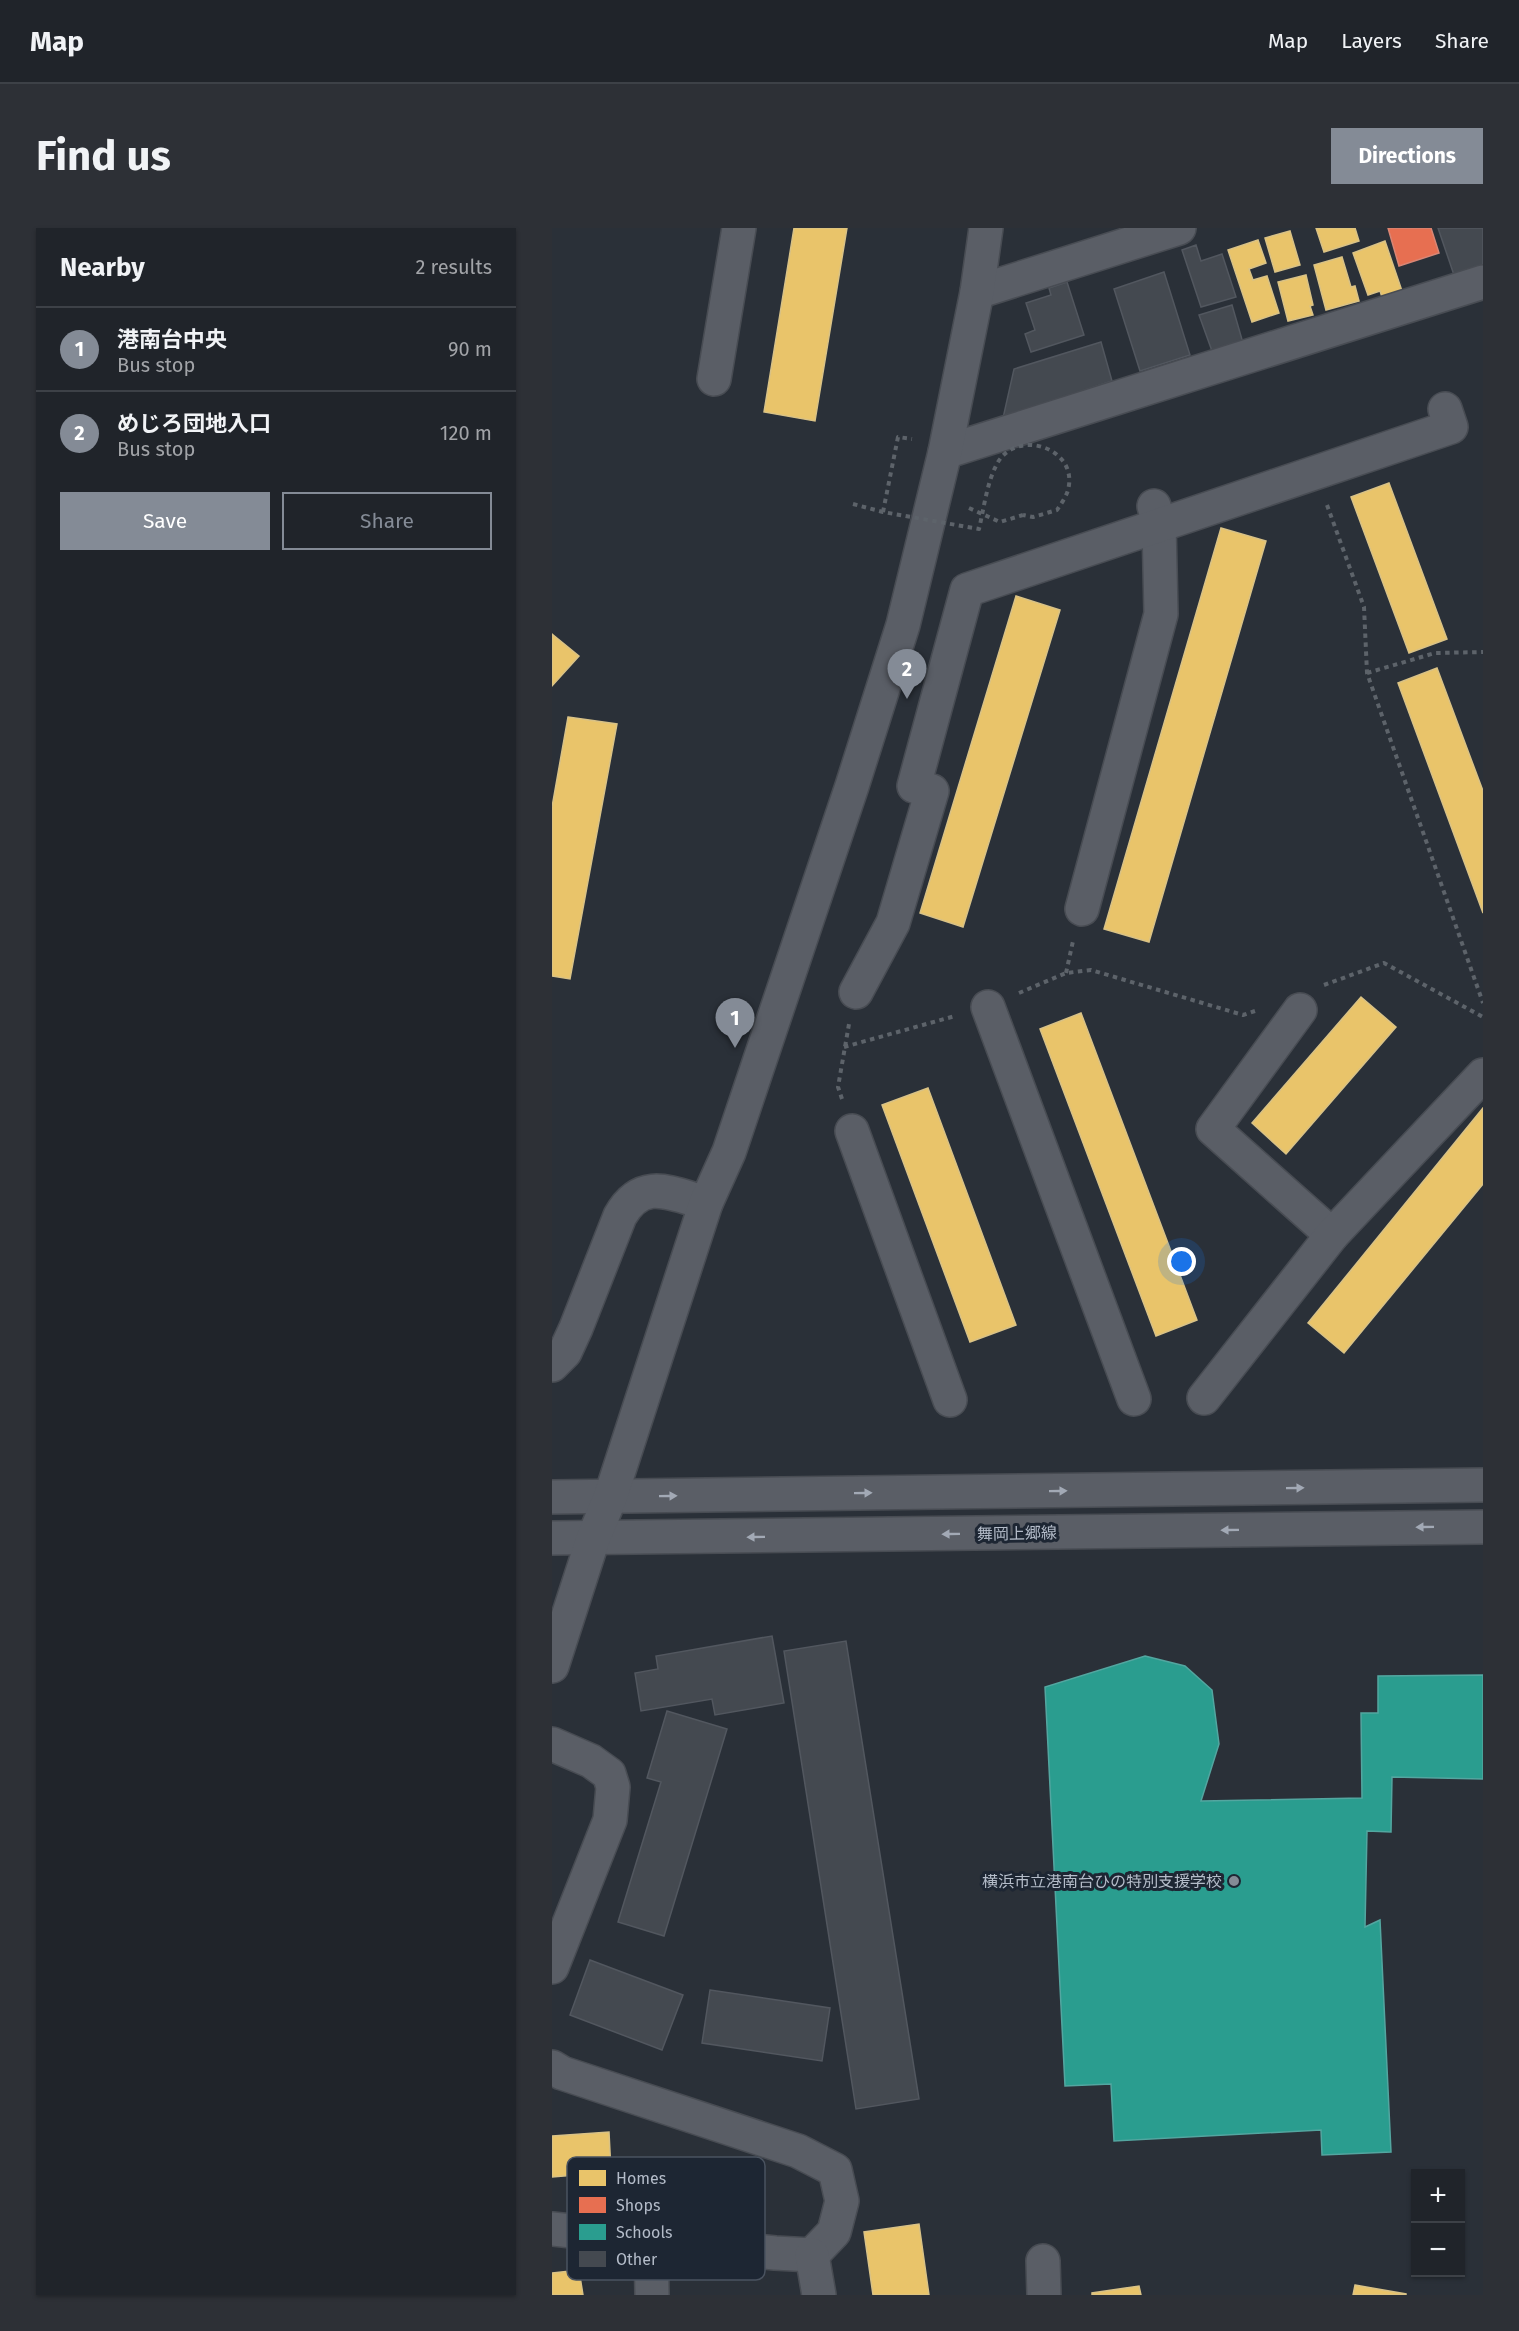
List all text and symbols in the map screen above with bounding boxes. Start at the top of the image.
text: Map [30,25,84,58]
text: Map [1268,28,1308,54]
text: Layers [1341,28,1402,54]
text: Share [1435,28,1489,54]
button: Directions [1331,128,1483,184]
text: Find us [36,131,171,181]
text: Nearby [60,252,145,283]
text: 2 results [415,255,492,279]
text: 港南台中央 [117,326,227,353]
text: 1 [75,337,84,361]
text: 90 m [448,337,492,361]
text: Bus stop [117,353,195,377]
text: めじろ団地入口 [117,410,271,437]
text: 2 [74,421,85,445]
text: 120 m [440,421,492,445]
text: Bus stop [117,437,195,461]
button: Save [60,492,270,550]
button: Share [282,492,492,550]
pin: 2 [888,650,926,699]
pin: 1 [716,998,754,1048]
your location [1167,1247,1196,1276]
one-way arrow [1286,1483,1305,1493]
one-way arrow [1049,1486,1068,1496]
one-way arrow [854,1489,873,1498]
one-way arrow [659,1491,678,1501]
street label: 舞岡上郷線 [977,1523,1057,1544]
one-way arrow [1415,1523,1434,1532]
one-way arrow [1220,1525,1239,1535]
one-way arrow [941,1529,960,1539]
one-way arrow [746,1532,765,1541]
place label: 横浜市立港南台ひの特別支援学校 [982,1872,1222,1891]
marker: 横浜市立港南台ひの特別支援学校 [1227,1874,1241,1888]
legend [567,2157,765,2280]
text: Homes [616,2169,666,2188]
map controls [1411,2169,1465,2277]
button: + [1411,2169,1465,2223]
text: Shops [616,2196,660,2215]
text: Schools [616,2223,673,2242]
button: − [1411,2223,1465,2277]
text: Other [616,2250,658,2269]

